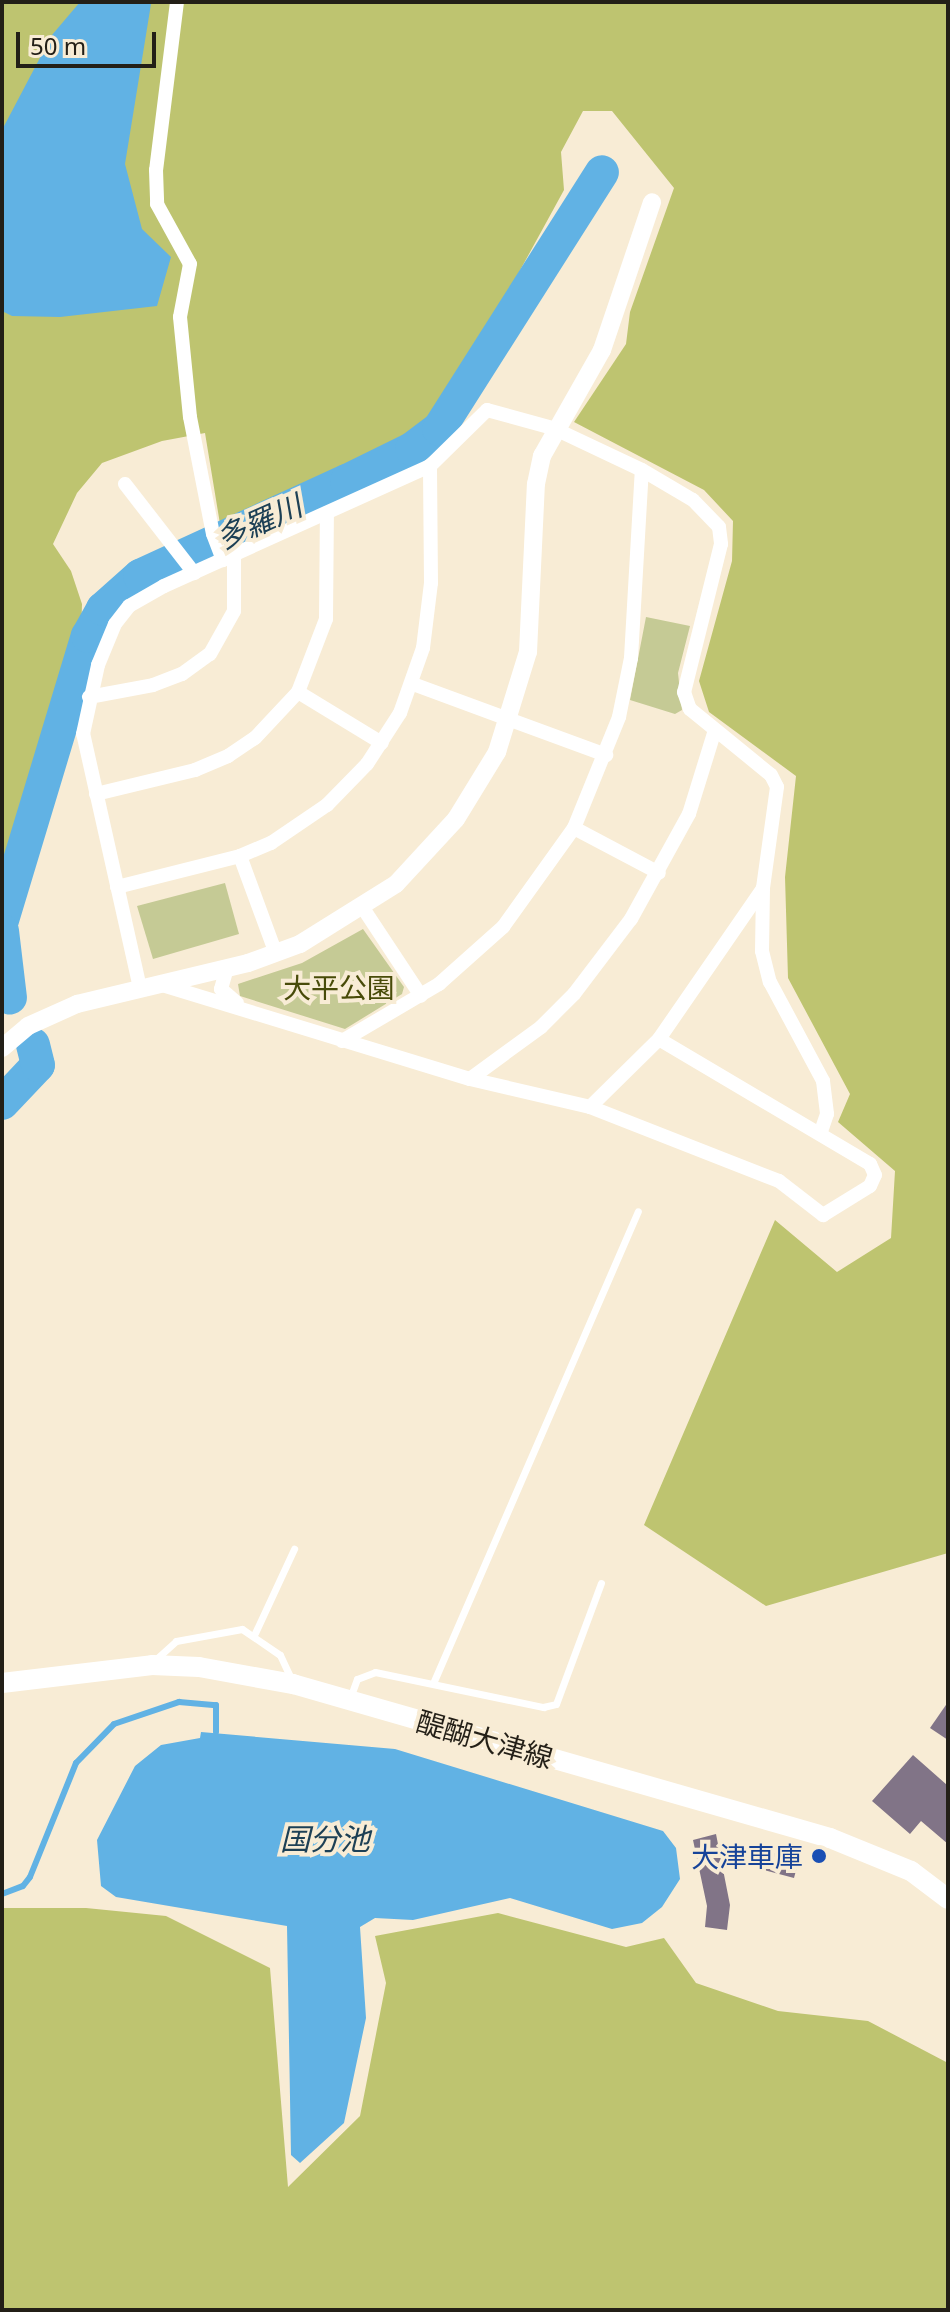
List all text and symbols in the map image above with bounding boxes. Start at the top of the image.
scale bar [20,16,160,66]
text: 50 m [30,29,86,62]
water label: 多羅川 [211,487,307,557]
park label: 大平公園 [283,970,395,1004]
street label: 醍醐大津線 [413,1704,557,1774]
water label: 国分池 [280,1821,370,1857]
place label: 大津車庫 [691,1839,803,1873]
marker: 大津車庫 [810,1847,828,1865]

